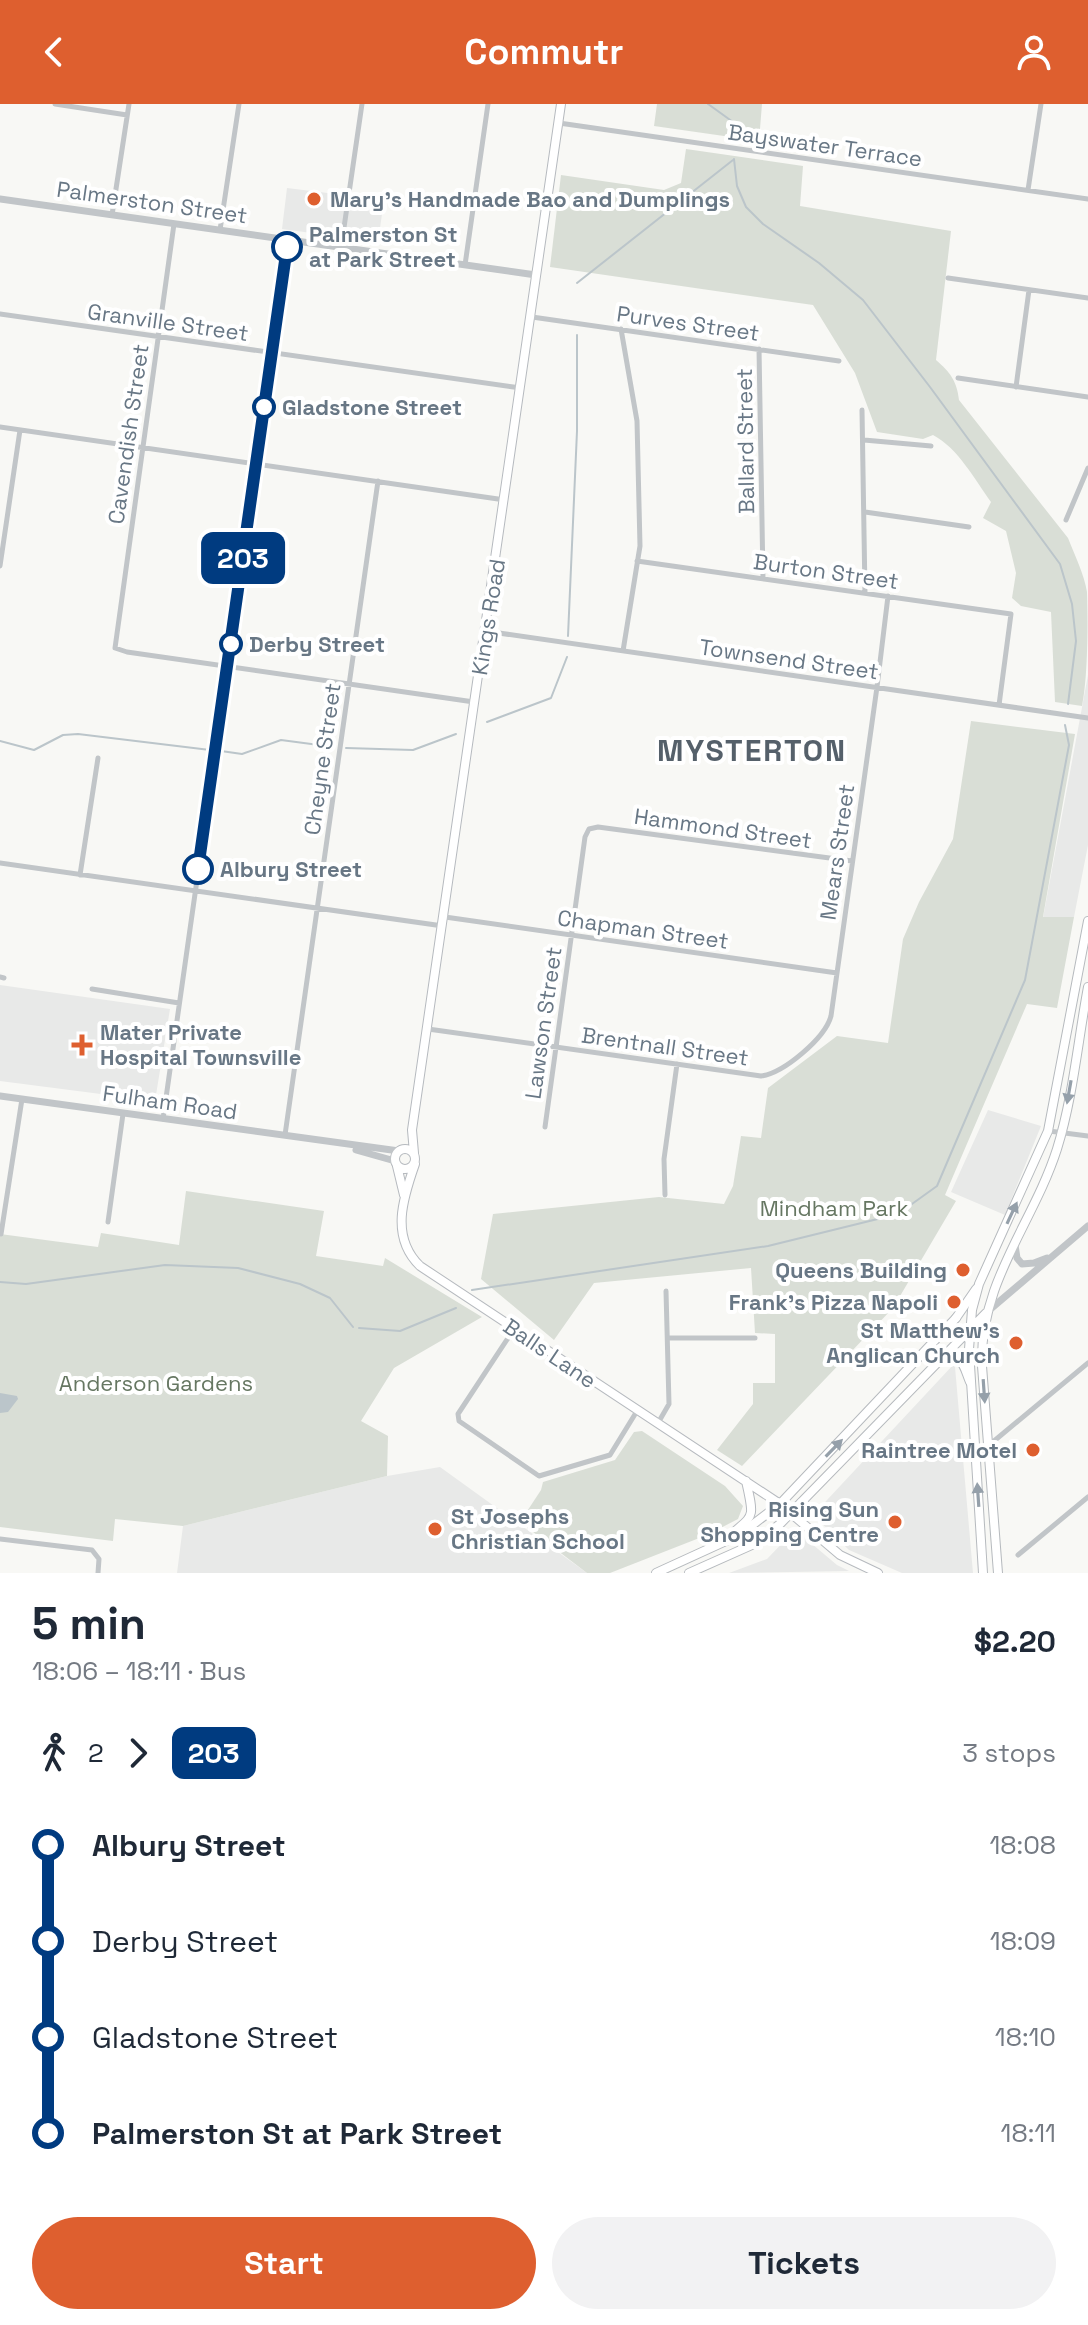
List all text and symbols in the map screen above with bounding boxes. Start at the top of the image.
text: Commutr [464,29,624,75]
icon: back [32,30,76,74]
icon: person [1012,30,1056,74]
street label: Bayswater Terrace [726,118,924,172]
street label: Palmerston Street [55,175,249,229]
place label: Mary's Handmade Bao and Dumplings [330,185,730,213]
marker: Mary's Handmade Bao and Dumplings [305,190,323,208]
place label: Palmerston St at Park Street [309,220,457,273]
marker: Palmerston St at Park Street [272,232,302,262]
street label: Granville Street [86,297,250,347]
street label: Purves Street [615,299,761,347]
street label: Cavendish Street [101,342,155,526]
street label: Ballard Street [730,368,760,514]
place label: Gladstone Street [282,393,462,421]
marker: Gladstone Street [253,396,275,418]
line badge: 203 [197,532,289,584]
text: 203 [217,540,269,576]
street label: Burton Street [752,547,900,595]
street label: Kings Road [465,557,511,677]
place label: Derby Street [249,630,385,658]
marker: Derby Street [220,633,242,655]
street label: Townsend Street [698,633,880,685]
street label: Cheyne Street [297,681,347,837]
district label: MYSTERTON [657,731,847,770]
street label: Mears Street [814,782,860,922]
street label: Hammond Street [632,802,814,854]
marker: Albury Street [183,854,213,884]
place label: Albury Street [220,855,362,883]
street label: Chapman Street [556,903,730,955]
street label: Lawson Street [518,945,568,1101]
place label: Mater Private Hospital Townsville [100,1018,301,1071]
street label: Brentnall Street [580,1020,750,1072]
marker: Mater Private Hospital Townsville [71,1034,93,1056]
street label: Fulham Road [101,1079,239,1125]
one-way arrow [1062,1079,1074,1104]
park label: Mindham Park [760,1194,908,1222]
one-way arrow [1005,1201,1019,1225]
place label: Queens Building [775,1256,947,1284]
marker: Queens Building [954,1261,972,1279]
place label: Frank's Pizza Napoli [729,1288,938,1316]
marker: Frank's Pizza Napoli [945,1293,963,1311]
street label: Balls Lane [498,1312,602,1394]
place label: St Matthew's Anglican Church [826,1316,1000,1369]
marker: St Matthew's Anglican Church [1007,1334,1025,1352]
park label: Anderson Gardens [59,1369,253,1397]
one-way arrow [978,1379,991,1404]
place label: Raintree Motel [861,1436,1017,1464]
one-way arrow [825,1438,843,1457]
marker: Raintree Motel [1024,1441,1042,1459]
one-way arrow [971,1482,984,1507]
place label: Rising Sun Shopping Centre [700,1495,879,1548]
place label: St Josephs Christian School [451,1502,625,1555]
marker: Rising Sun Shopping Centre [886,1513,904,1531]
marker: St Josephs Christian School [426,1520,444,1538]
text: 5 min [32,1596,146,1652]
text: $2.20 [974,1622,1056,1661]
text: 18:06 – 18:11 · Bus [32,1654,246,1688]
icon: walk [32,1731,76,1775]
icon: forward [116,1731,160,1775]
text: 203 [188,1735,240,1771]
text: 2 [88,1736,104,1770]
text: 3 stops [962,1736,1056,1770]
text: Albury Street [92,1826,286,1865]
text: 18:08 [989,1828,1056,1862]
text: Derby Street [92,1922,278,1961]
text: 18:09 [990,1924,1056,1958]
text: Gladstone Street [92,2018,338,2057]
text: 18:10 [995,2020,1056,2054]
text: Palmerston St at Park Street [92,2114,502,2153]
text: 18:11 [1001,2116,1056,2150]
button: Start [32,2217,536,2309]
button: Tickets [552,2217,1056,2309]

